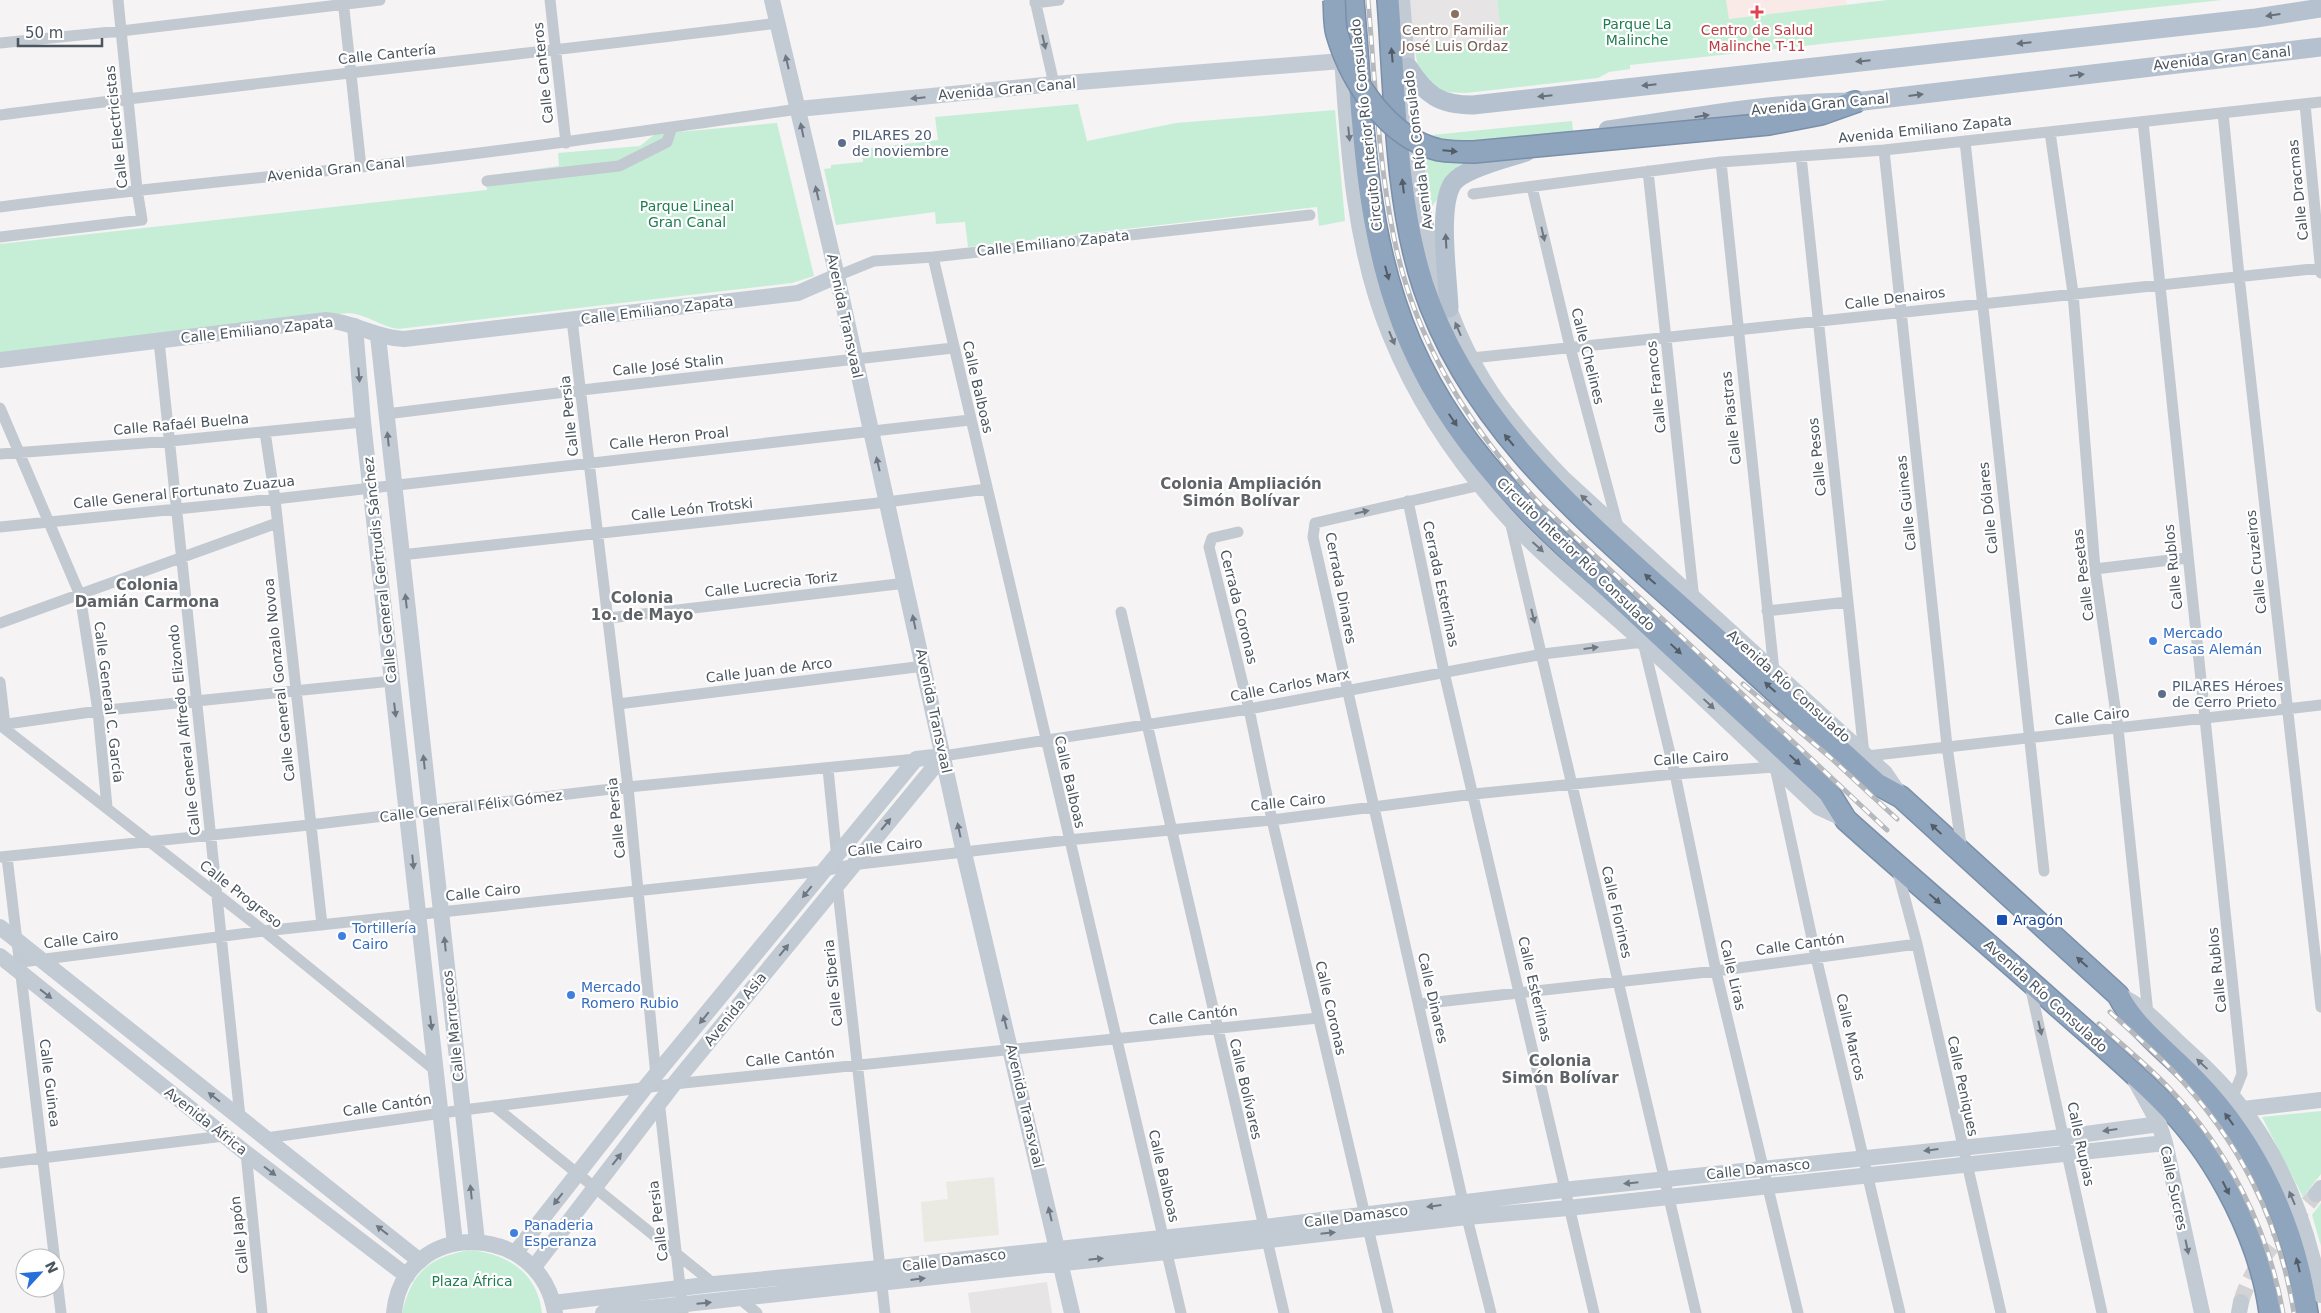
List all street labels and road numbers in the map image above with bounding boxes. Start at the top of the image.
street label: Circuito Interior Río Consulado [1347,18,1385,232]
street label: Calle Canteros [530,22,556,124]
street label: Calle Cantería [337,41,437,67]
street label: Avenida Gran Canal [2152,43,2292,73]
street label: Calle Electricistas [102,65,130,189]
street label: Avenida Río Consulado [1400,69,1436,231]
street label: Avenida Gran Canal [937,75,1077,103]
street label: Avenida Gran Canal [1750,90,1890,118]
street label: Avenida Emiliano Zapata [1837,112,2013,146]
street label: Calle Dracmas [2285,139,2311,241]
street label: Avenida Gran Canal [266,154,406,184]
street label: Calle Emiliano Zapata [976,227,1130,259]
street label: Avenida Transvaal [824,252,866,380]
street label: Calle Denairos [1844,284,1946,312]
street label: Calle Emiliano Zapata [580,293,734,327]
street label: Calle Chelines [1568,306,1608,406]
street label: Calle Emiliano Zapata [180,314,334,346]
street label: Calle Balboas [960,339,996,435]
street label: Calle Francos [1643,340,1669,434]
street label: Calle José Stalin [612,351,724,379]
street label: Calle Piastras [1718,370,1744,466]
street label: Calle Persia [557,375,581,457]
street label: Calle Rafaél Buelna [113,410,249,438]
street label: Calle Pesos [1805,417,1829,497]
street label: Calle Heron Proal [608,424,730,452]
street label: Calle Guineas [1893,454,1919,552]
street label: Calle General Gertrudis Sánchez [360,456,400,684]
street label: Calle Dólares [1975,461,2001,555]
street label: Calle General Fortunato Zuazua [72,472,296,512]
street label: Circuito Interior Río Consulado [1494,474,1658,634]
street label: Calle León Trotski [630,495,754,523]
street label: Calle Cruzeiros [2243,509,2269,615]
street label: Cerrada Esterlinas [1420,519,1462,649]
street label: Calle Rublos [2161,523,2185,611]
street label: Calle Pesetas [2069,528,2097,622]
street label: Cerrada Dinares [1322,531,1360,645]
street label: Cerrada Coronas [1217,548,1261,666]
street label: Calle Lucrecia Toriz [704,568,838,600]
street label: Calle General Gonzalo Novoa [260,578,298,782]
street label: Calle General C. García [91,620,127,784]
street label: Calle General Alfredo Elizondo [165,624,203,836]
street label: Avenida Río Consulado [1724,626,1854,746]
street label: Avenida Transvaal [913,647,955,775]
street label: Calle Juan de Arco [705,654,833,686]
street label: Calle Carlos Marx [1229,666,1351,704]
street label: Calle Cairo [2054,704,2130,728]
street label: Calle Balboas [1052,734,1088,830]
street label: Calle Cairo [1653,747,1729,769]
street label: Calle Persia [604,777,628,859]
street label: Calle General Félix Gómez [379,787,563,825]
street label: Calle Cairo [1250,790,1326,814]
street label: Calle Cairo [847,834,923,860]
street label: Calle Progreso [197,857,285,931]
street label: Calle Florines [1599,864,1635,960]
street label: Calle Cairo [445,880,521,904]
street label: Calle Cairo [43,926,119,952]
street label: Calle Rublos [2205,926,2229,1014]
street label: Calle Cantón [1755,930,1845,958]
street label: Calle Esterlinas [1515,935,1555,1043]
street label: Avenida Río Consulado [1981,936,2111,1056]
street label: Calle Liras [1717,938,1749,1012]
street label: Calle Siberia [820,939,846,1027]
street label: Calle Dinares [1415,951,1451,1045]
street label: Calle Coronas [1312,959,1350,1057]
street label: Calle Marruecos [439,969,467,1083]
street label: Avenida Asia [701,969,769,1049]
street label: Calle Marcos [1833,992,1869,1082]
street label: Calle Cantón [1148,1002,1238,1028]
street label: Calle Peniques [1945,1034,1981,1138]
street label: Calle Bolívares [1227,1037,1265,1141]
street label: Calle Guinea [37,1038,63,1128]
street label: Avenida Transvaal [1003,1042,1047,1170]
street label: Calle Cantón [745,1044,835,1070]
street label: Avenida África [162,1084,250,1158]
street label: Calle Cantón [342,1091,432,1119]
street label: Calle Rupias [2064,1100,2098,1188]
street label: Calle Balboas [1146,1128,1182,1224]
street label: Calle Sucres [2157,1144,2191,1232]
street label: Calle Damasco [1705,1156,1811,1182]
street label: Calle Persia [645,1180,671,1262]
street label: Calle Japón [227,1195,251,1275]
street label: Calle Damasco [1303,1202,1409,1230]
street label: Calle Damasco [901,1246,1007,1274]

